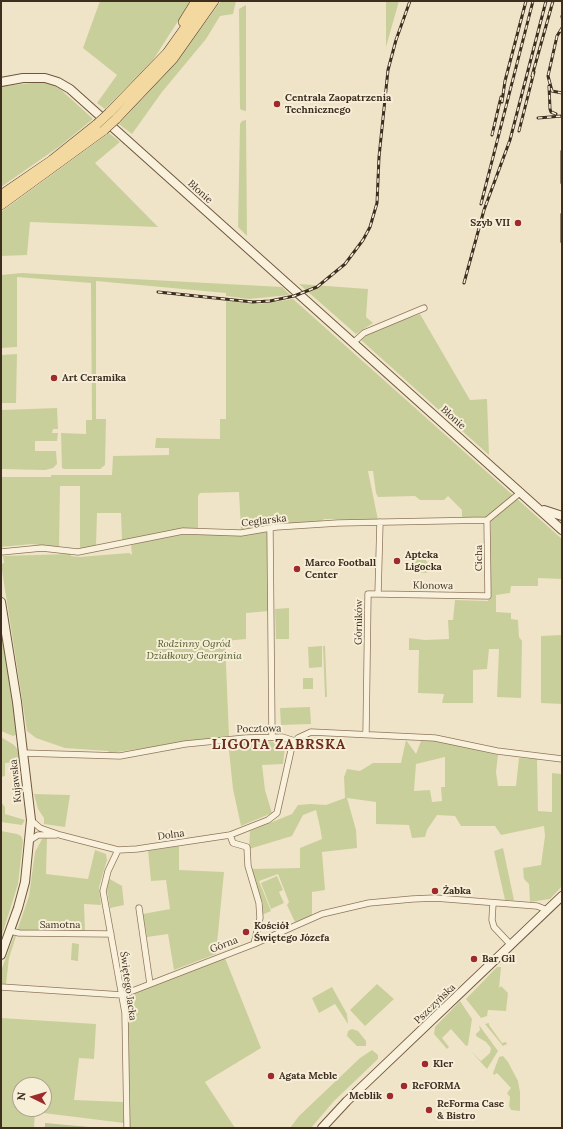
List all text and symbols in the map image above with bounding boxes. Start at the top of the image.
place label: Centrala Zaopatrzenia Technicznego [285,92,391,116]
marker: Centrala Zaopatrzenia Technicznego [272,99,282,109]
street label: Błonie [185,178,215,206]
place label: Szyb VII [470,217,510,229]
marker: Szyb VII [513,218,523,228]
place label: Art Ceramika [62,372,126,384]
marker: Art Ceramika [49,373,59,383]
street label: Błonie [438,404,468,432]
street label: Ceglarska [241,512,287,530]
street label: Cicha [473,545,485,571]
place label: Apteka Ligocka [405,549,442,572]
marker: Apteka Ligocka [392,556,402,566]
place label: Marco Football Center [305,557,376,580]
marker: Marco Football Center [292,564,302,574]
street label: Klonowa [413,580,453,592]
street label: Górników [353,599,365,645]
park label: Rodzinny Ogród Działkowy Georginia [146,638,242,662]
street label: Pocztowa [236,723,282,735]
district label: LIGOTA ZABRSKA [212,737,346,753]
street label: Kujawska [8,759,24,803]
street label: Dolna [157,827,185,843]
place label: Żabka [443,885,471,897]
marker: Żabka [430,886,440,896]
street label: Samotna [40,919,80,931]
place label: Kościół Świętego Józefa [254,920,329,944]
marker: Kościół Świętego Józefa [241,927,251,937]
street label: Górna [208,934,240,956]
street label: Świętego Jacka [117,951,139,1021]
place label: Bar Gil [482,953,515,965]
marker: Bar Gil [469,954,479,964]
street label: Pszczyńska [412,981,458,1027]
place label: Kler [433,1058,453,1070]
marker: Kler [420,1059,430,1069]
place label: Agata Meble [279,1070,337,1082]
marker: Agata Meble [266,1071,276,1081]
north arrow [12,1077,52,1117]
place label: ReFORMA [412,1080,460,1092]
marker: ReFORMA [399,1081,409,1091]
place label: Meblik [349,1090,382,1102]
text: N [14,1091,28,1101]
marker: Meblik [385,1091,395,1101]
place label: ReForma Case & Bistro [437,1098,504,1122]
marker: ReForma Case & Bistro [424,1105,434,1115]

